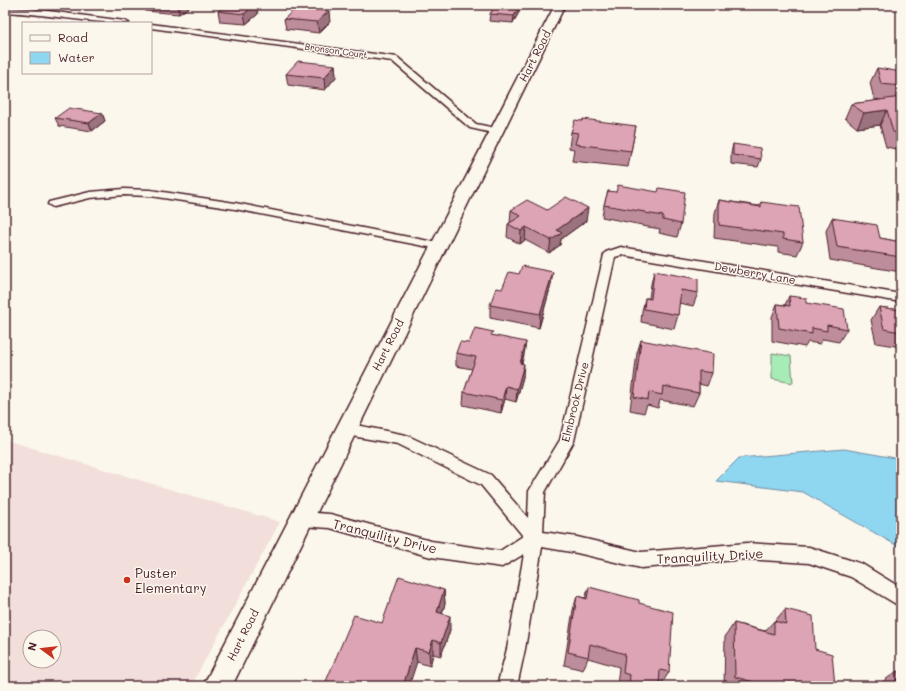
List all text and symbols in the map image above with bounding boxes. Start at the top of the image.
legend [22,22,152,74]
street label: Hart Road [515,27,554,84]
text: Road [58,29,88,45]
street label: Bronson Court [304,41,368,60]
text: Water [58,49,95,65]
street label: Dewberry Lane [713,258,797,287]
street label: Hart Road [368,316,407,373]
street label: Elmbrook Drive [557,360,592,443]
street label: Tranquility Drive [331,514,439,557]
street label: Tranquility Drive [656,544,764,567]
place label: Puster Elementary [135,564,207,596]
marker: Puster Elementary [122,575,132,585]
street label: Hart Road [223,606,262,663]
north arrow [22,629,62,669]
text: N [24,640,40,652]

